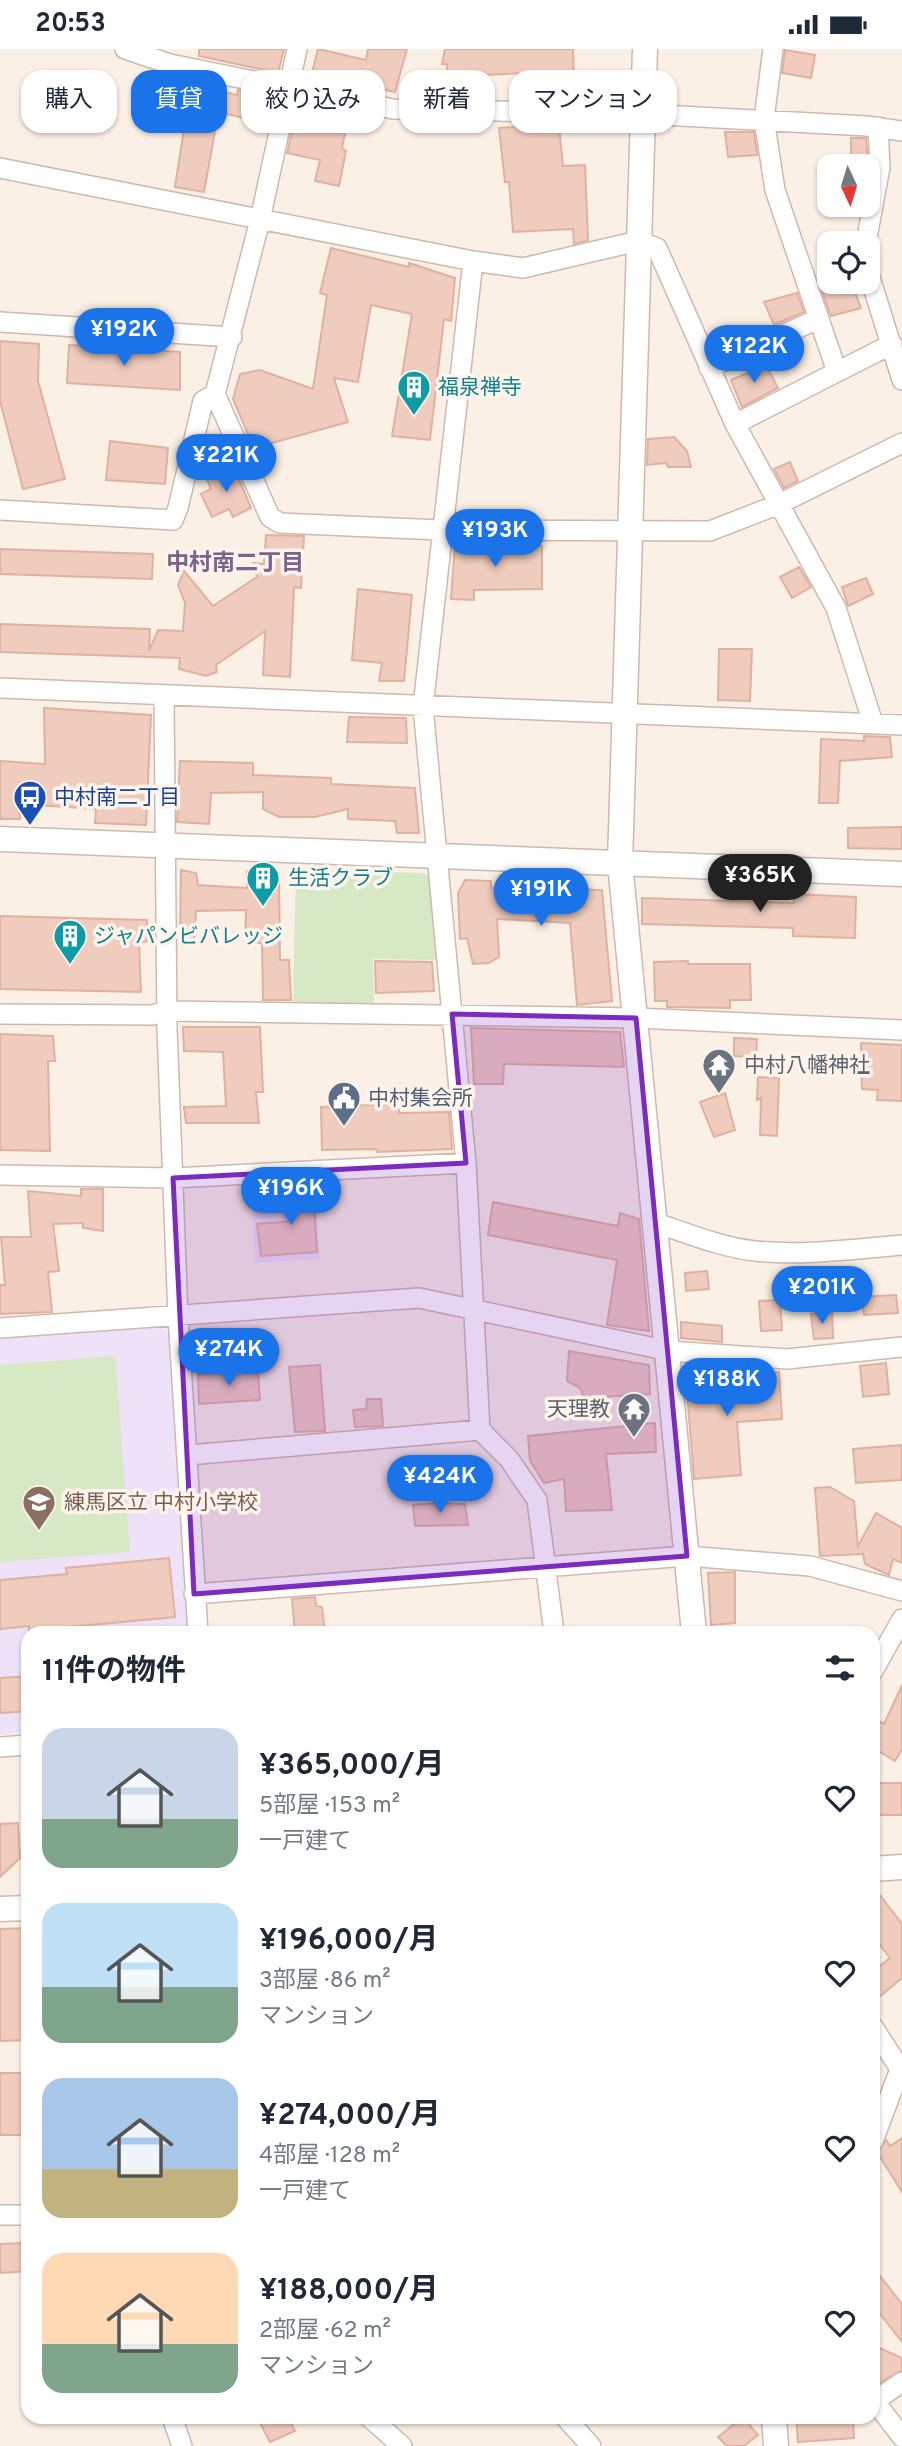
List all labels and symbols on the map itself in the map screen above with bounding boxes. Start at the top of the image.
north arrow [817,154,880,217]
pin: ¥192K [75,309,173,368]
pin: ¥122K [705,325,803,385]
building icon: 福泉禅寺 [395,368,433,417]
place label: 福泉禅寺 [438,375,522,402]
pin: ¥221K [177,435,275,494]
pin: ¥193K [446,510,544,569]
district label: 中村南二丁目 [166,550,304,579]
bus stop icon: 中村南二丁目 [11,778,49,827]
place label: 中村南二丁目 [54,785,180,812]
pin: ¥365K [711,855,809,914]
building icon: 生活クラブ [244,859,282,908]
place label: 生活クラブ [288,866,393,893]
pin: ¥191K [492,869,590,928]
building icon: ジャパンビバレッジ [51,917,89,966]
place label: ジャパンビバレッジ [94,924,283,951]
temple icon: 中村八幡神社 [700,1046,738,1095]
place label: 中村八幡神社 [744,1053,870,1080]
public building icon: 中村集会所 [325,1079,363,1128]
place label: 中村集会所 [368,1086,473,1113]
pin: ¥196K [242,1167,340,1227]
pin: ¥201K [773,1267,871,1326]
pin: ¥274K [180,1329,278,1388]
pin: ¥188K [678,1359,776,1418]
temple icon: 天理教 [615,1390,653,1439]
place label: 天理教 [547,1397,610,1424]
pin: ¥424K [391,1455,489,1515]
school or university icon: 練馬区立 中村小学校 [20,1483,58,1532]
place label: 練馬区立 中村小学校 [64,1490,258,1517]

